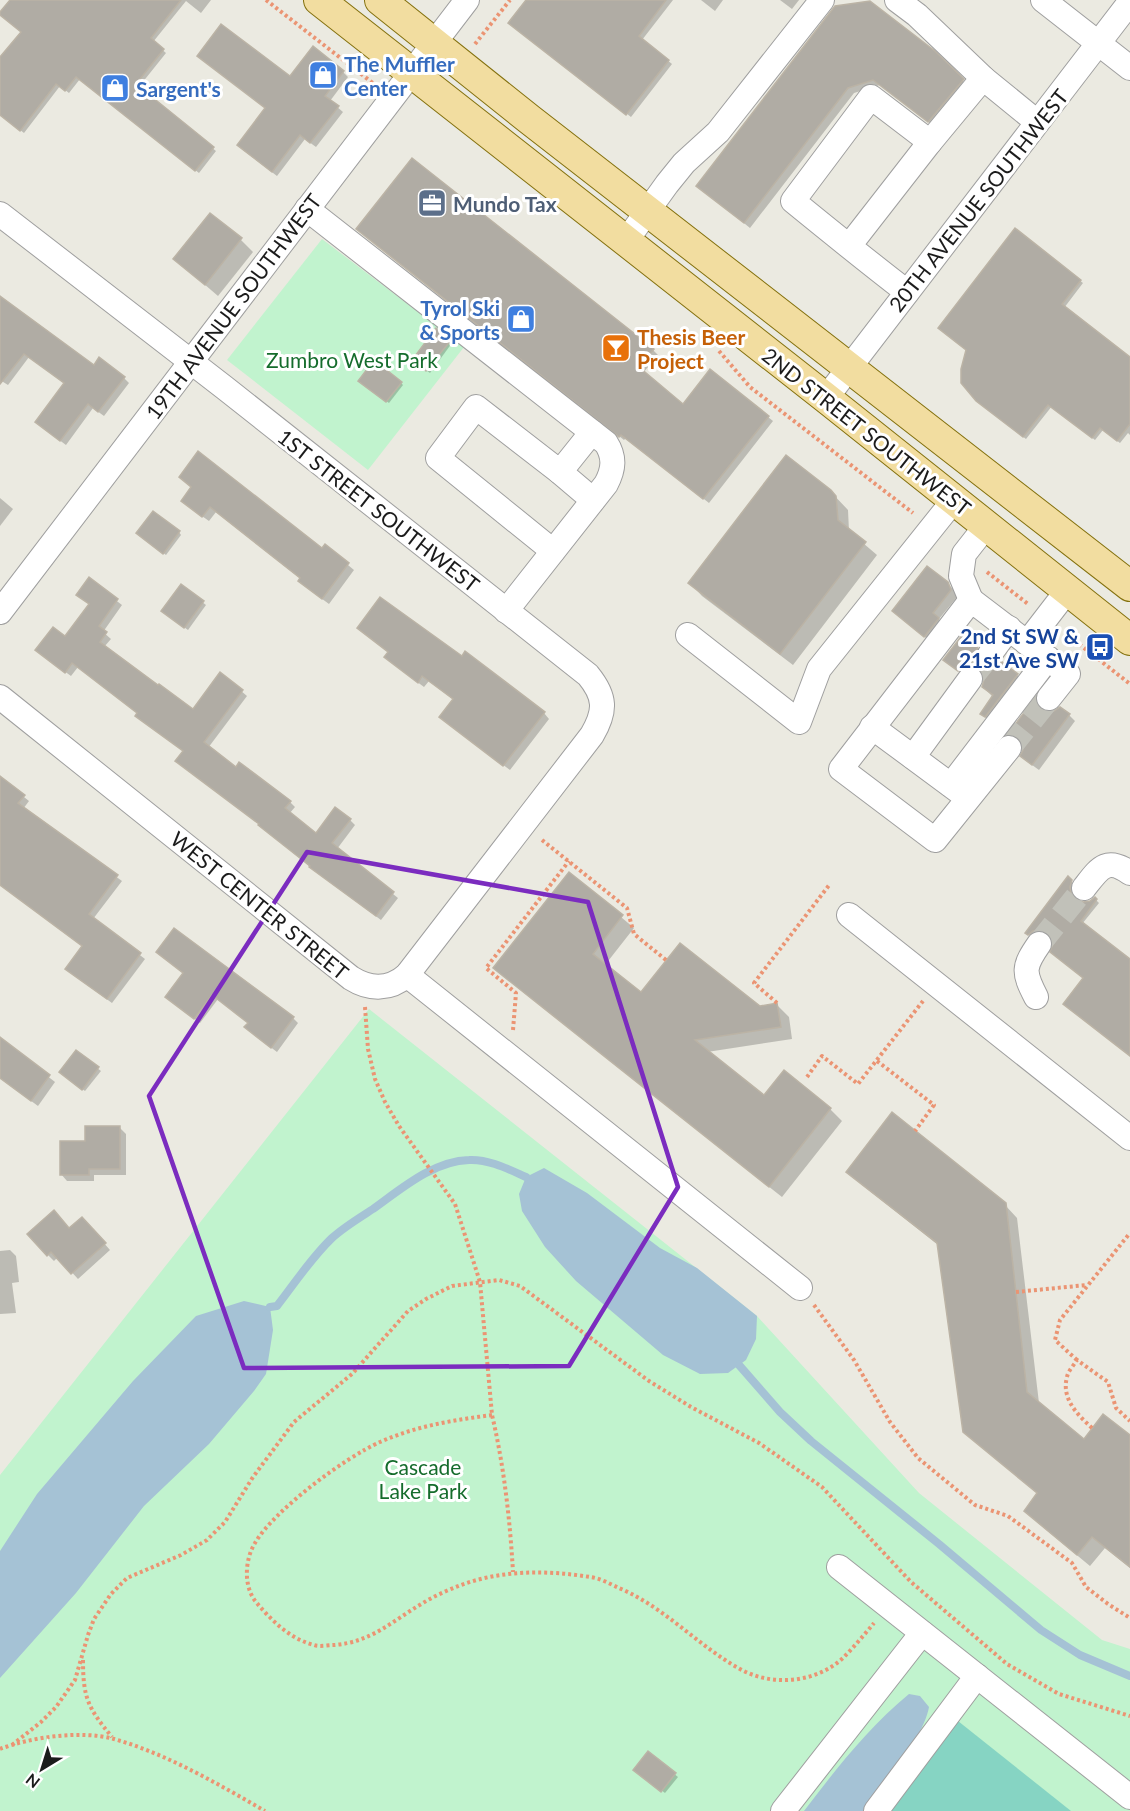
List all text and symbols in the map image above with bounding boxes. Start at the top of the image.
place label: The Muffler Center [344,51,455,100]
shop icon: The Muffler Center [307,59,339,91]
shop icon: Sargent's [99,72,131,104]
place label: Sargent's [136,76,221,101]
street label: 20TH AVENUE SOUTHWEST [883,83,1073,316]
office icon: Mundo Tax [416,187,448,219]
street label: 19TH AVENUE SOUTHWEST [140,188,326,424]
place label: Mundo Tax [453,191,557,216]
place label: Tyrol Ski & Sports [420,295,500,344]
shop icon: Tyrol Ski & Sports [505,303,537,335]
place label: Thesis Beer Project [637,324,745,373]
bar icon: Thesis Beer Project [600,332,632,364]
street label: 2ND STREET SOUTHWEST [758,342,977,521]
park label: Zumbro West Park [266,347,438,372]
street label: 1ST STREET SOUTHWEST [273,424,485,597]
place label: 2nd St SW & 21st Ave SW [959,623,1080,672]
bus stop icon: 2nd St SW & 21st Ave SW [1084,631,1116,663]
street label: WEST CENTER STREET [166,826,354,985]
park label: Cascade Lake Park [379,1454,468,1503]
north arrow [12,1739,72,1799]
text: N [22,1770,43,1792]

